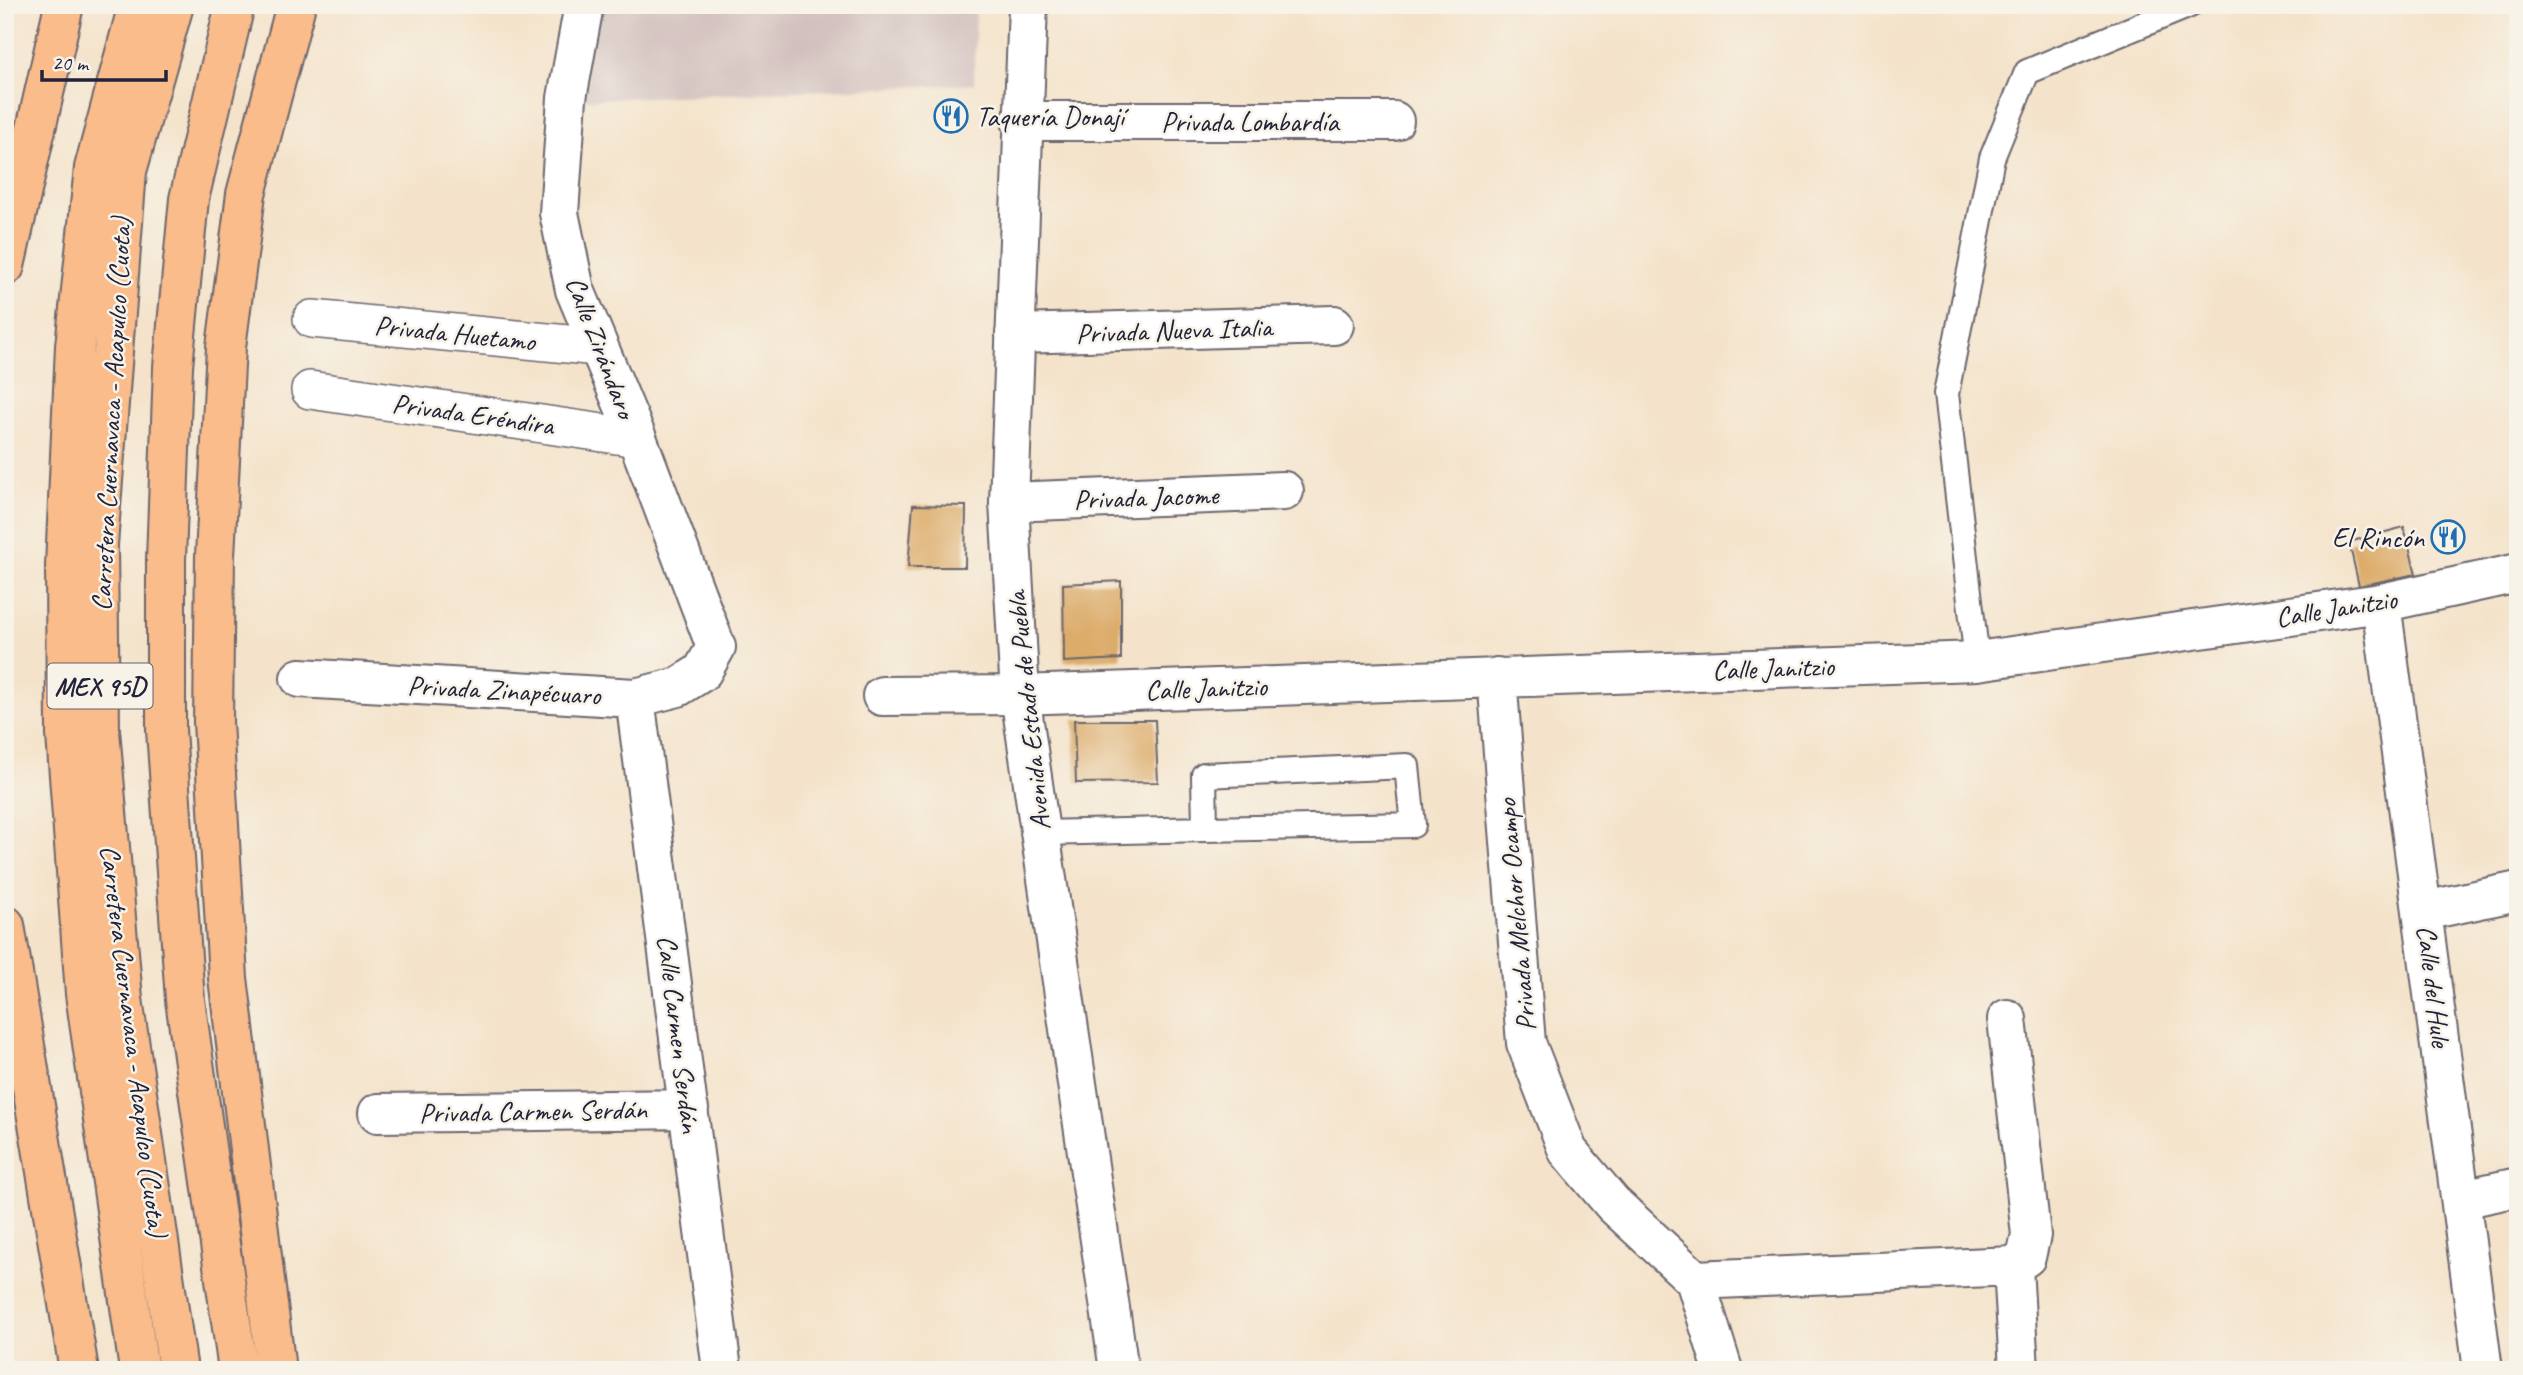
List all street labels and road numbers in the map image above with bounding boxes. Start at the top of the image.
street label: Privada Lombardía [1161,104,1341,139]
street label: Carretera Cuernavaca - Acapulco (Cuota) [83,214,139,612]
street label: Calle Zirándaro [558,271,645,426]
street label: Privada Huetamo [373,307,539,359]
street label: Privada Nueva Italia [1075,309,1275,351]
street label: Privada Eréndira [390,385,558,443]
street label: Privada Jacome [1073,477,1221,517]
street label: Calle Janitzio [2273,581,2401,635]
street label: Avenida Estado de Puebla [998,587,1058,832]
street label: Calle Janitzio [1711,648,1837,688]
road number: MEX 95D [48,664,152,708]
street label: Privada Zinapécuaro [407,667,603,713]
street label: Calle Janitzio [1144,668,1270,708]
street label: Privada Melchor Ocampo [1488,795,1544,1033]
street label: Carretera Cuernavaca - Acapulco (Cuota) [93,843,176,1241]
street label: Calle del Hule [2409,923,2459,1051]
street label: Calle Carmen Serdán [650,933,709,1136]
street label: Privada Carmen Serdán [419,1091,649,1130]

